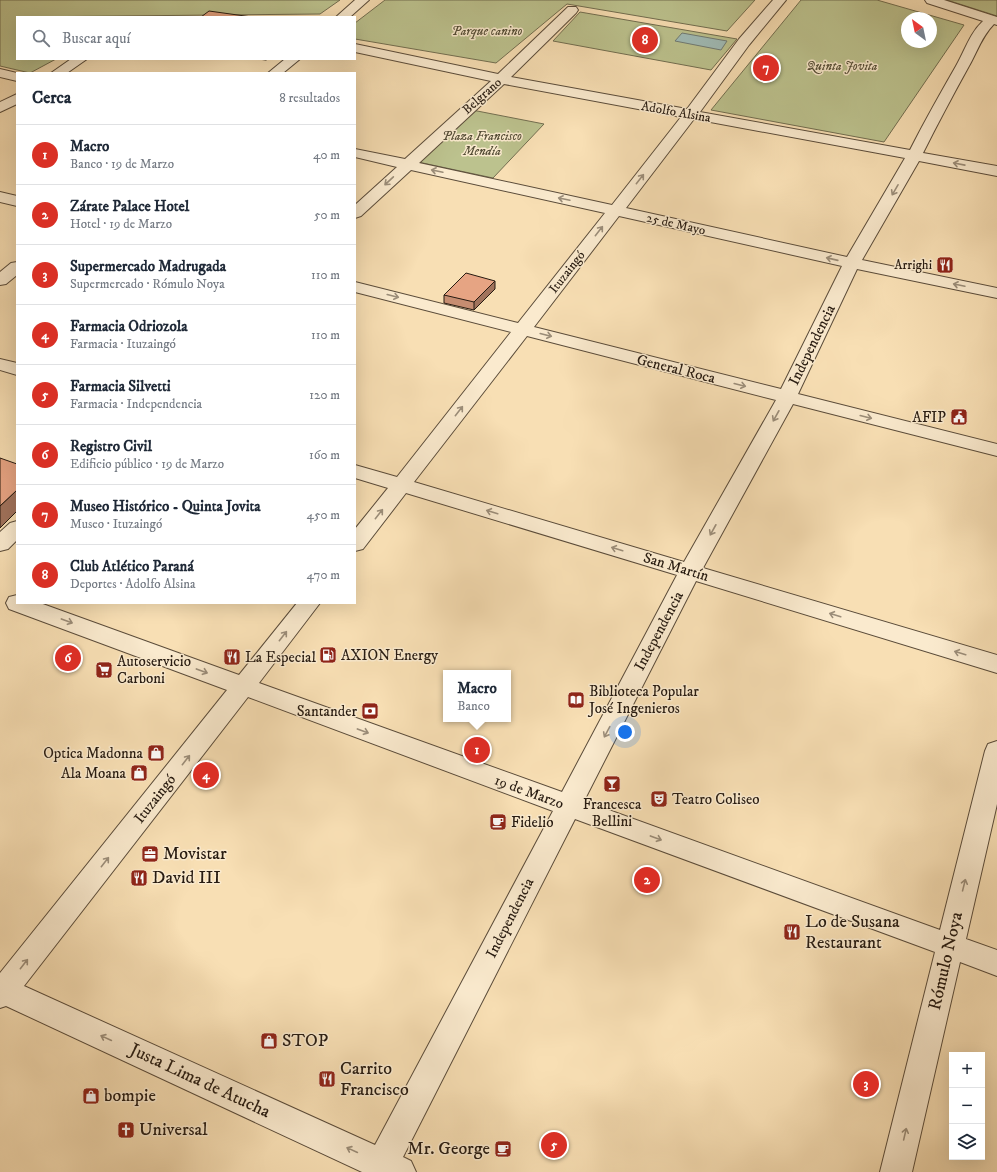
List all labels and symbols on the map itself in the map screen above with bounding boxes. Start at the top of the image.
north arrow [901,12,937,48]
park label: Parque canino [452,23,523,39]
pin: 8 [632,25,658,55]
pin: 7 [753,53,779,83]
park label: Quinta Jovita [807,58,878,74]
street label: Belgrano [459,74,505,118]
street label: Adolfo Alsina [640,98,712,126]
park label: Plaza Francisco Mendía [442,128,522,159]
one-way arrow [953,160,966,168]
one-way arrow [431,166,444,174]
one-way arrow [636,174,644,185]
one-way arrow [384,176,394,186]
one-way arrow [890,183,898,195]
one-way arrow [558,194,571,202]
street label: 25 de Mayo [645,209,707,239]
one-way arrow [595,226,603,237]
street label: Ituzaingó [545,248,589,296]
one-way arrow [825,254,838,262]
restaurant icon: Arrighi [935,255,955,275]
place label: Arrighi [894,257,932,273]
one-way arrow [953,281,966,289]
one-way arrow [386,293,399,301]
street label: Independencia [784,301,840,388]
one-way arrow [539,332,552,340]
street label: General Roca [635,350,718,388]
one-way arrow [733,382,746,389]
one-way arrow [455,406,463,417]
public building icon: AFIP [949,407,969,427]
place label: AFIP [912,408,946,427]
one-way arrow [772,410,780,422]
one-way arrow [859,414,872,421]
one-way arrow [375,508,383,519]
one-way arrow [486,508,499,515]
one-way arrow [709,524,717,536]
one-way arrow [611,545,623,553]
street label: San Martín [641,548,711,586]
street label: Independencia [630,587,688,674]
one-way arrow [829,611,842,618]
one-way arrow [60,618,72,626]
one-way arrow [279,631,288,642]
pin: 6 [55,643,81,673]
fuel station icon: AXION Energy [318,645,338,665]
place label: AXION Energy [341,646,439,665]
restaurant icon: La Especial [222,647,242,667]
place label: La Especial [245,648,316,667]
one-way arrow [953,649,966,656]
place label: Autoservicio Carboni [117,652,191,688]
supermarket icon: Autoservicio Carboni [94,660,114,680]
one-way arrow [195,668,208,675]
place label: Biblioteca Popular José Ingenieros [587,682,699,718]
library icon: Biblioteca Popular José Ingenieros [566,690,586,710]
bank icon: Santander [360,701,380,721]
place label: Santander [297,702,357,721]
your location [615,722,635,742]
one-way arrow [602,725,610,737]
one-way arrow [357,727,369,735]
pin: 1 [464,735,490,765]
shop icon: Optica Madonna [146,743,166,763]
place label: Optica Madonna [43,744,144,763]
one-way arrow [181,755,190,766]
pin: 4 [193,760,219,790]
shop icon: Ala Moana [129,763,149,783]
place label: Ala Moana [61,764,127,783]
street label: Ituzaingó [130,771,180,827]
street label: 19 de Marzo [492,771,566,813]
bar icon: Francesca Bellini [602,774,622,794]
theatre icon: Teatro Coliseo [649,789,669,809]
place label: Teatro Coliseo [672,790,759,809]
place label: Francesca Bellini [583,795,642,831]
cafe icon: Fidelio [488,812,508,832]
place label: Fidelio [511,813,553,832]
one-way arrow [650,835,662,843]
place label: Movistar [163,843,227,865]
office icon: Movistar [140,844,160,864]
one-way arrow [101,857,109,868]
pin: 2 [634,865,660,895]
place label: David III [152,867,221,889]
restaurant icon: David III [129,868,149,888]
street label: Independencia [482,874,539,961]
one-way arrow [961,879,968,892]
street label: Rómulo Noya [924,909,968,1012]
place label: Lo de Susana Restaurant [805,911,900,954]
restaurant icon: Lo de Susana Restaurant [782,922,802,942]
one-way arrow [20,959,29,970]
place label: STOP [282,1030,328,1052]
shop icon: STOP [259,1031,279,1051]
one-way arrow [101,1034,113,1041]
street label: Justa Lima de Atucha [124,1038,274,1123]
place label: Carrito Francisco [340,1058,409,1101]
restaurant icon: Carrito Francisco [317,1069,337,1089]
pin: 3 [853,1069,879,1099]
place label: bompie [104,1085,156,1107]
shop icon: bompie [81,1086,101,1106]
place label: Universal [139,1119,208,1141]
church icon: Universal [116,1120,136,1140]
one-way arrow [902,1128,910,1141]
pin: 5 [541,1130,567,1160]
place label: Mr. George [407,1138,490,1160]
cafe icon: Mr. George [493,1139,513,1159]
one-way arrow [346,1146,358,1153]

